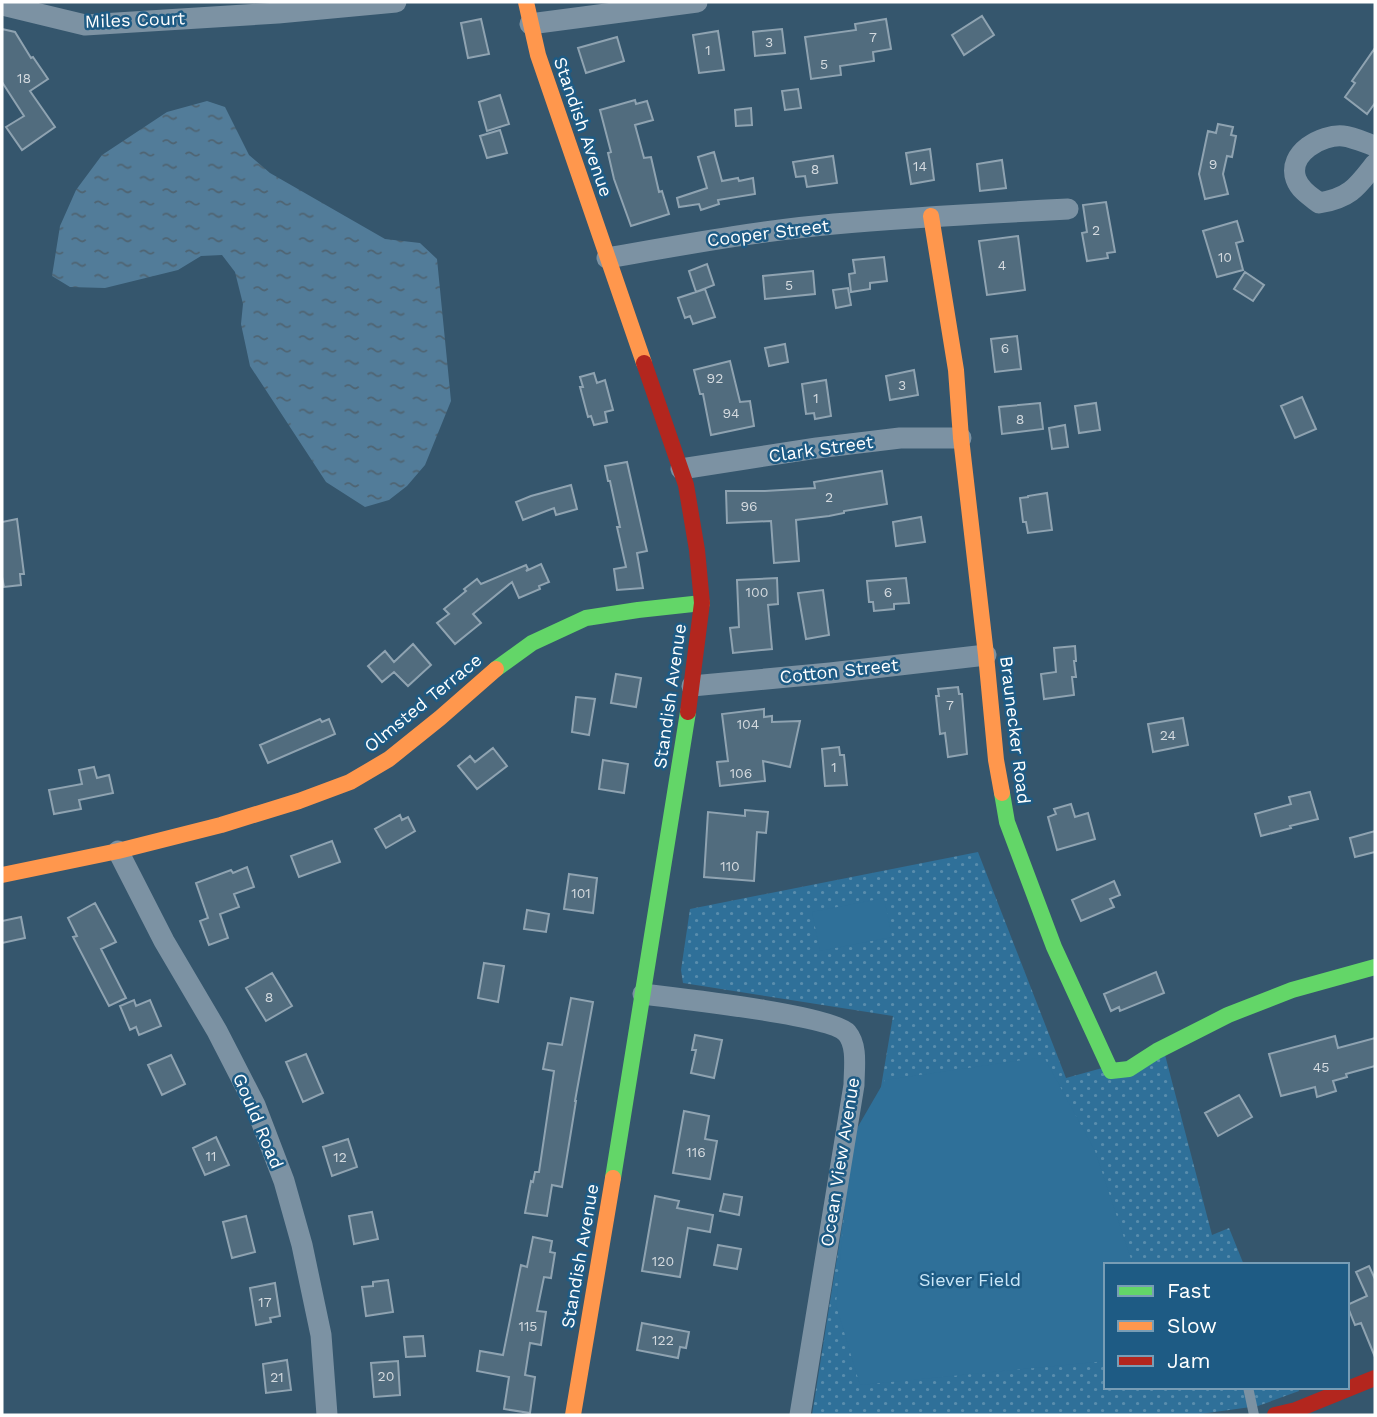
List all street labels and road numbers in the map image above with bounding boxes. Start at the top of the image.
street label: Miles Court [85,7,186,32]
street label: Standish Avenue [550,54,617,199]
street label: Cooper Street [706,215,831,250]
street label: Clark Street [767,431,875,466]
street label: Standish Avenue [649,622,690,770]
street label: Olmsted Terrace [360,649,486,756]
street label: Cotton Street [779,654,900,687]
street label: Braunecker Road [996,655,1035,805]
street label: Gould Road [229,1070,288,1172]
street label: Ocean View Avenue [816,1076,863,1248]
street label: Standish Avenue [556,1182,603,1330]

